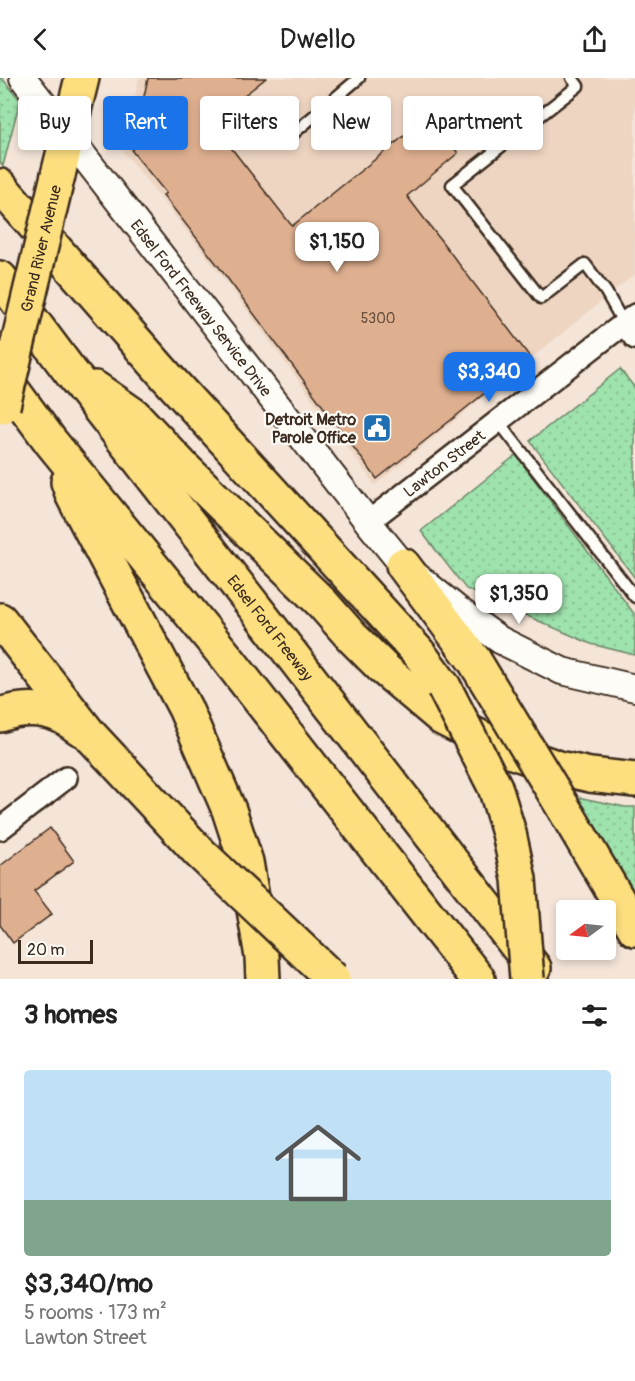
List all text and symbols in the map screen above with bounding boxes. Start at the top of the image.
icon: back [24,23,57,56]
text: Dwello [280,23,355,56]
icon: share [578,23,611,56]
chip: Buy [18,96,91,150]
chip: Rent [103,96,188,150]
chip: Filters [200,96,299,150]
chip: New [311,96,391,150]
chip: Apartment [403,96,543,150]
street label: Grand River Avenue [17,183,66,314]
street label: Edsel Ford Freeway Service Drive [126,216,276,401]
pin: $1,150 [288,222,386,273]
text: $1,150 [309,229,365,254]
house number: 5300 [361,310,395,327]
pin: $3,340 [440,352,538,403]
text: $3,340 [457,359,521,384]
place label: Detroit Metro Parole Office [265,410,357,448]
public building icon: Detroit Metro Parole Office [361,412,393,444]
street label: Lawton Street [400,426,490,502]
street label: Edsel Ford Freeway [222,571,317,685]
pin: $1,350 [470,574,568,625]
text: $1,350 [489,581,549,606]
north arrow [556,900,616,960]
map controls [556,900,616,960]
scale bar [18,937,93,964]
text: 20 m [27,940,65,960]
text: 3 homes [24,999,117,1031]
icon: filters [578,999,611,1032]
icon: home [264,1109,372,1217]
text: $3,340/mo [24,1268,153,1300]
text: 5 rooms · 173 m² [24,1300,167,1325]
text: Lawton Street [24,1325,147,1350]

